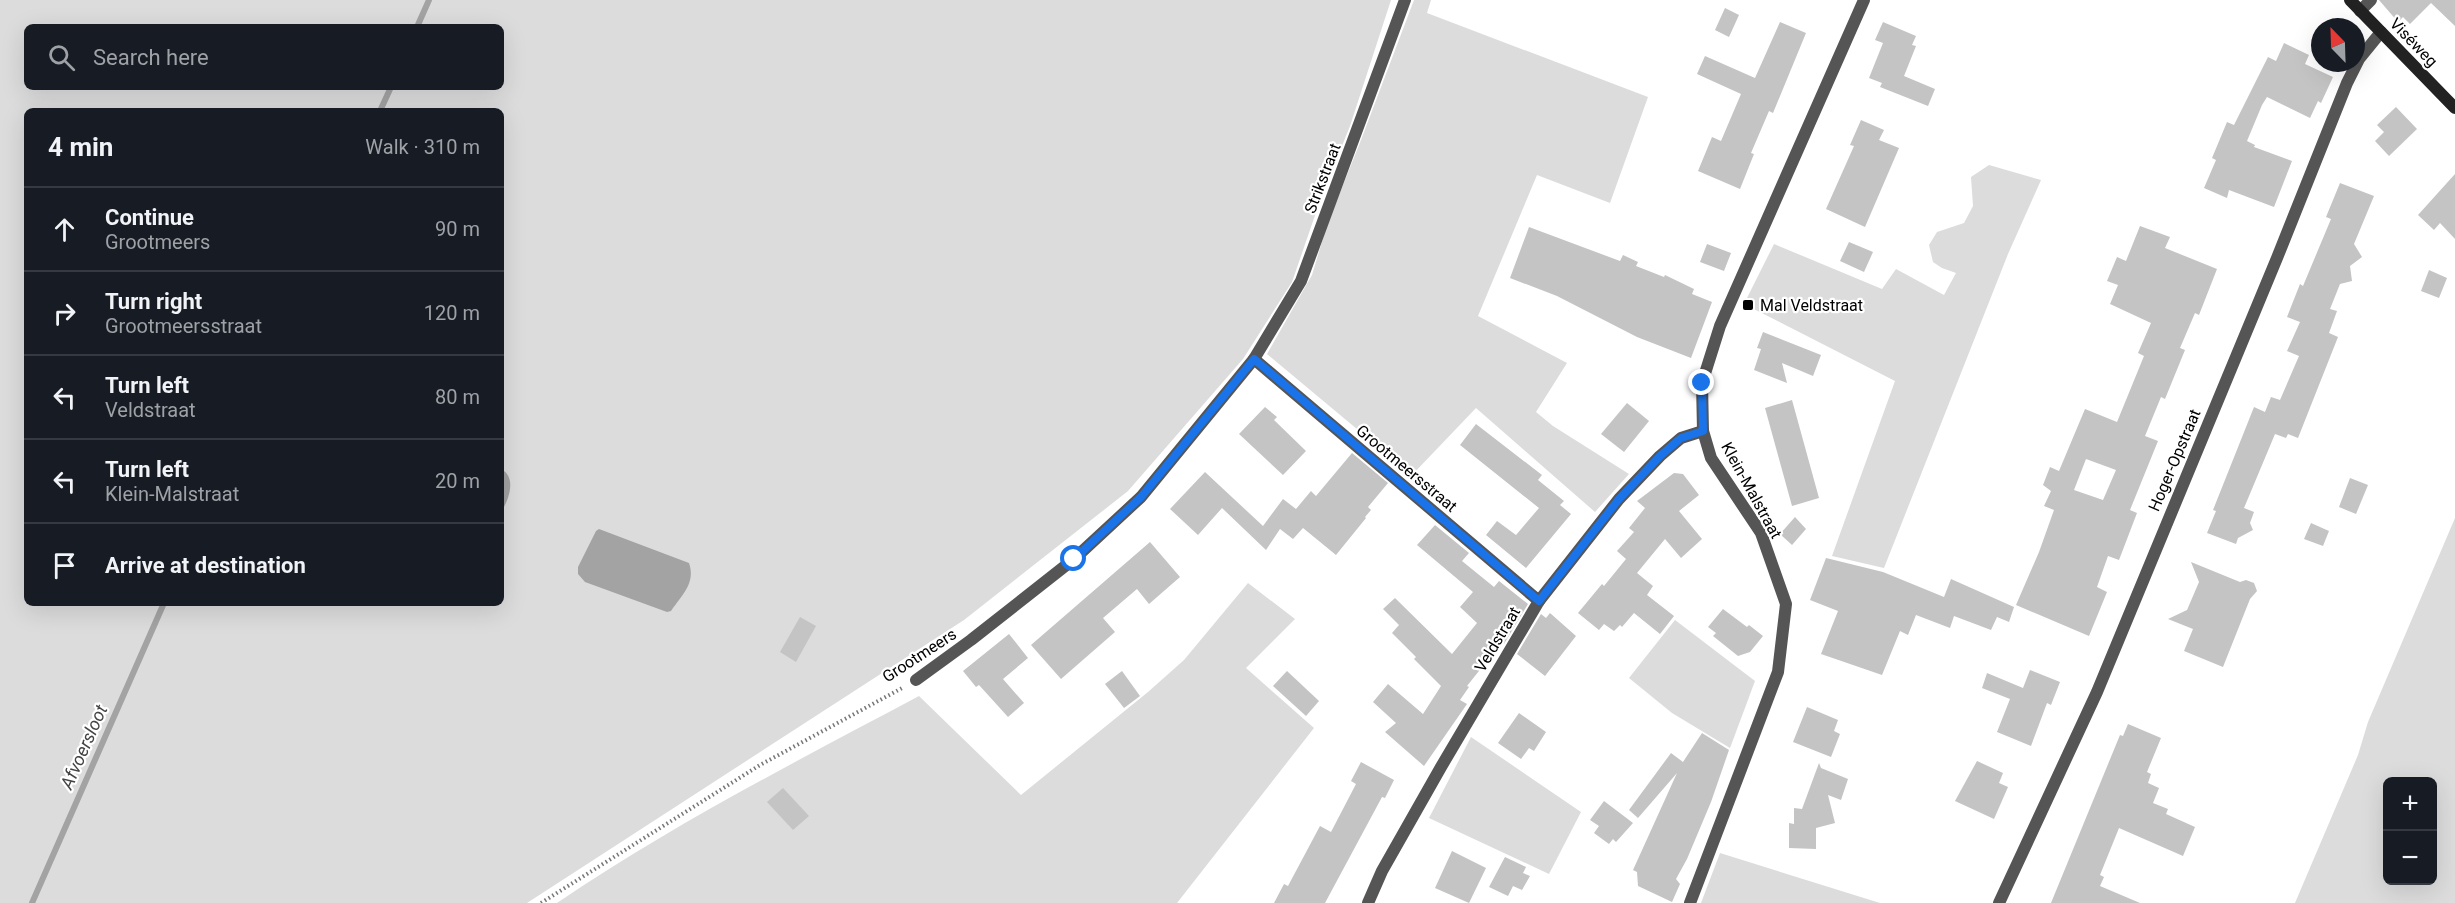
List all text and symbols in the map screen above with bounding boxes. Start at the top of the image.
street label: Viséweg [2386,14,2441,71]
north arrow [2311,18,2365,72]
search box [24,24,504,90]
icon: search [45,41,78,74]
text: Search here [93,45,209,70]
text: 4 min [48,132,113,162]
text: Walk · 310 m [365,135,480,159]
street label: Strikstraat [1300,141,1344,216]
text: Continue [105,205,194,230]
icon: ahead [48,213,81,246]
text: 90 m [435,217,480,241]
text: Grootmeers [105,230,210,254]
text: Turn right [105,289,202,314]
place label: Mal Veldstraat [1760,296,1863,315]
icon: right [48,297,81,330]
marker: Mal Veldstraat [1741,298,1755,312]
text: 120 m [424,301,480,325]
text: Grootmeersstraat [105,314,262,338]
route end [1688,369,1714,395]
text: Turn left [105,373,189,398]
icon: left [48,381,81,414]
text: 80 m [435,385,480,409]
text: Veldstraat [105,398,196,422]
street label: Hoger-Opstraat [2144,406,2205,514]
street label: Grootmeersstraat [1352,421,1461,516]
street label: Klein-Malstraat [1717,439,1786,542]
text: Turn left [105,457,189,482]
icon: left [48,465,81,498]
text: 20 m [435,469,480,493]
text: Klein-Malstraat [105,482,239,506]
route start [1060,545,1086,571]
icon: arrive [48,549,81,582]
text: Arrive at destination [105,553,306,578]
street label: Veldstraat [1471,603,1524,675]
street label: Grootmeers [879,624,960,686]
water label: Afvoersloot [55,701,112,793]
map controls [2383,777,2437,885]
button: + [2383,777,2437,831]
button: − [2383,831,2437,885]

